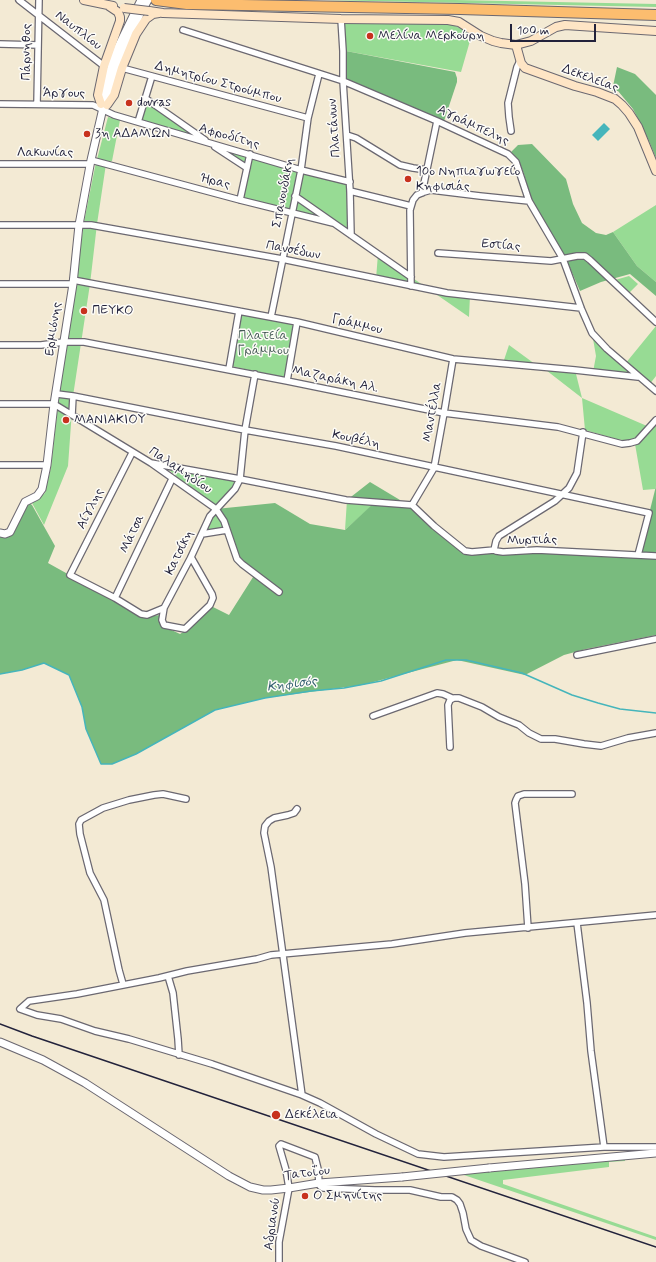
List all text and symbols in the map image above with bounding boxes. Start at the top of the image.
street label: Ναυπλίου [52,8,104,54]
scale bar [512,16,598,42]
street label: Πάρνηθος [19,23,35,81]
text: 100 m [517,23,549,39]
place label: Μελίνα Μερκούρη [378,28,484,44]
marker: Μελίνα Μερκούρη [365,31,375,41]
street label: Δημητρίου Στρούμπου [153,59,283,107]
street label: Δεκελείας [560,62,620,96]
street label: Άργους [43,86,85,102]
place label: dovras [137,95,171,111]
marker: dovras [124,98,134,108]
street label: Πλατάνων [325,98,345,158]
street label: Αγράμπελης [435,103,511,149]
street label: Αφροδίτης [197,121,261,153]
place label: 3η ΑΔΑΜΩΝ [95,126,170,142]
marker: 3η ΑΔΑΜΩΝ [82,129,92,139]
street label: Λακωνίας [17,145,73,161]
street label: Σπανουδάκη [270,157,298,229]
place label: 10ο Νηπιαγωγείο Κηφισιάς [416,164,520,195]
street label: Ήρας [198,171,232,193]
marker: 10ο Νηπιαγωγείο Κηφισιάς [403,174,413,184]
street label: Εστίας [481,237,521,255]
street label: Πανσέδων [264,238,322,264]
street label: Ερμιόνης [43,301,65,357]
place label: ΠΕΥΚΟ [92,303,134,319]
marker: ΠΕΥΚΟ [79,306,89,316]
street label: Γράμμου [330,312,384,338]
park label: Πλατεία Γράμμου [237,328,289,359]
street label: Μαζαράκη Αλ. [290,363,380,397]
street label: Μαντέλλα [420,381,446,443]
place label: ΜΑΝΙΑΚΙΟΥ [74,412,146,428]
marker: ΜΑΝΙΑΚΙΟΥ [61,415,71,425]
street label: Κουβέλη [331,427,381,453]
street label: Παλαμηδίου [146,444,214,498]
street label: Αίγλης [74,486,108,532]
street label: Μάτσα [117,512,149,556]
street label: Κατσίκη [162,528,198,578]
street label: Μυρτιάς [507,533,557,549]
water label: Κηφισός [266,674,318,696]
place label: Δεκέλεια [285,1107,338,1123]
marker: Δεκέλεια [270,1109,282,1121]
street label: Τατοΐου [283,1163,331,1185]
place label: Ο Σμηνίτης [313,1188,382,1204]
marker: Ο Σμηνίτης [300,1191,310,1201]
street label: Αδριανού [262,1197,284,1251]

